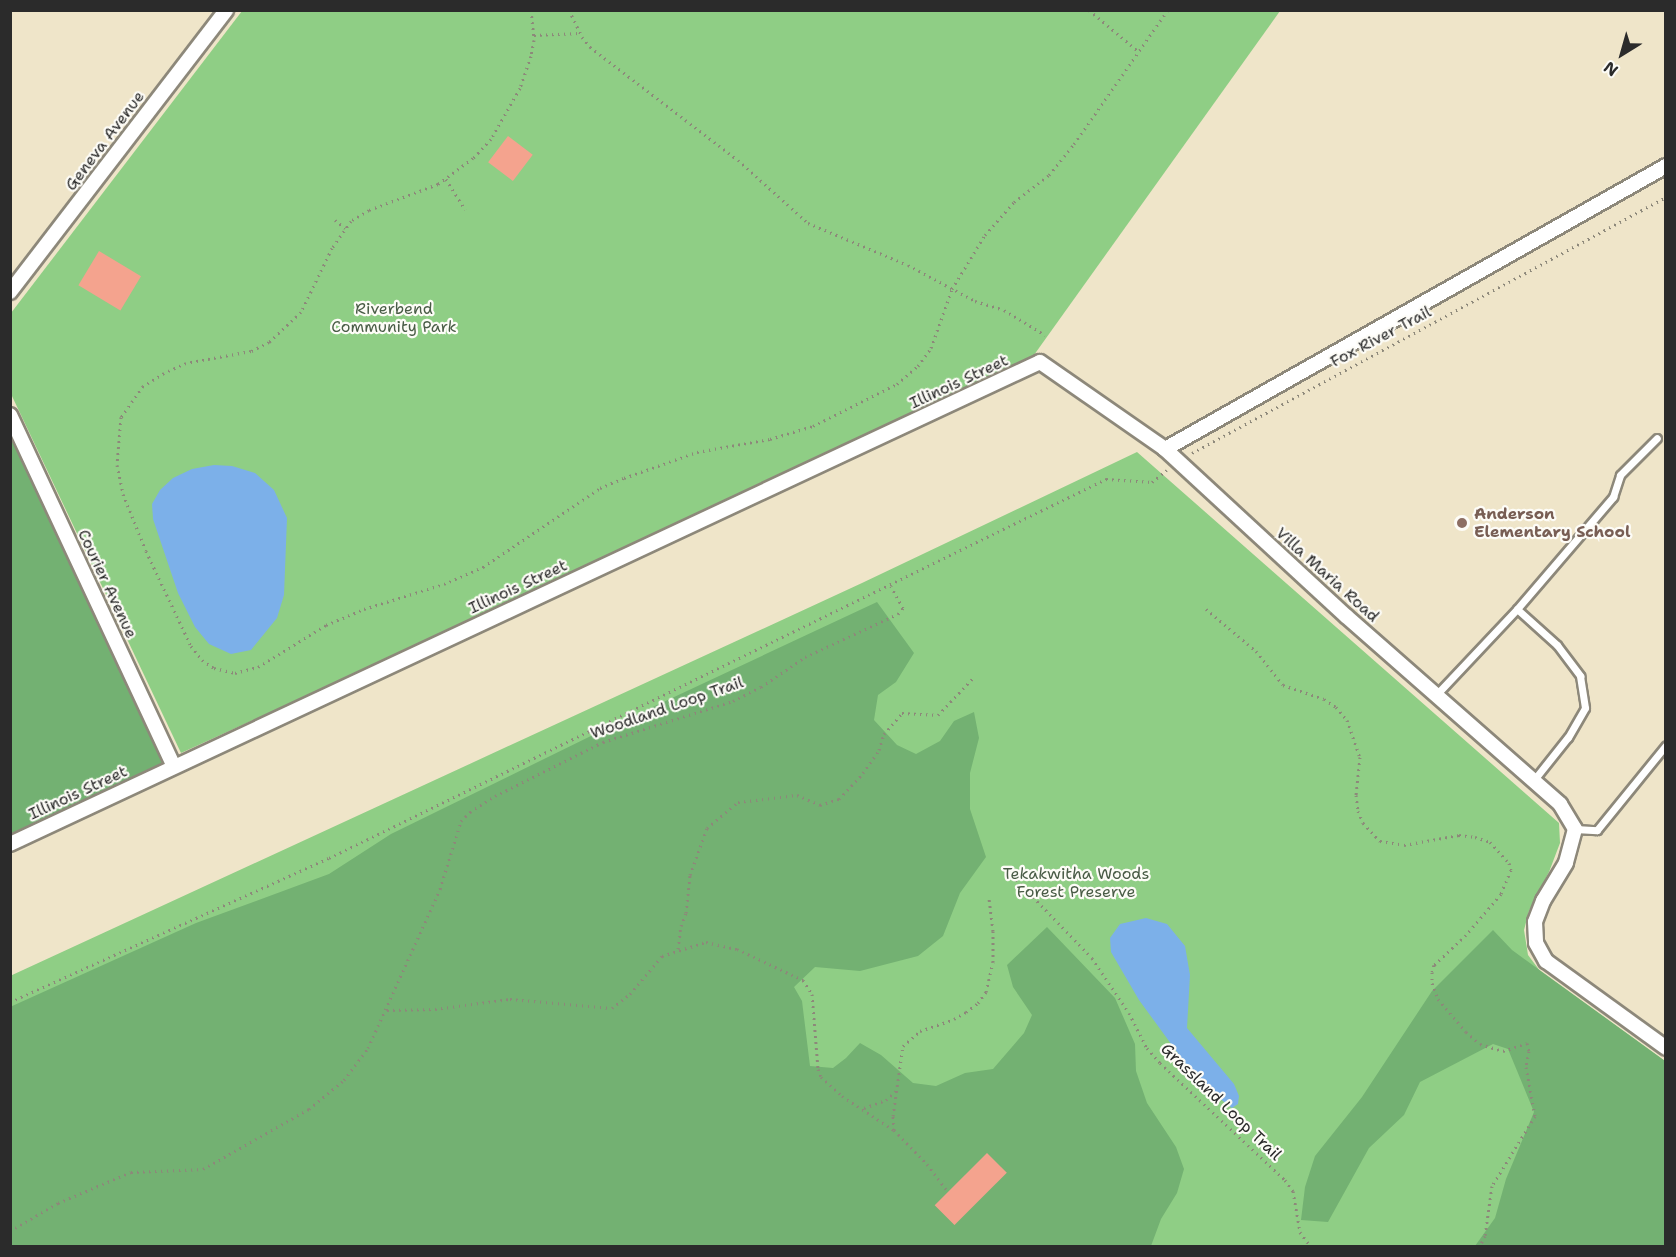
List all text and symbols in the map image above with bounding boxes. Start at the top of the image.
north arrow [1592,24,1652,84]
text: N [1599,57,1622,81]
street label: Geneva Avenue [61,87,149,195]
park label: Riverbend Community Park [331,299,457,337]
street label: Fox River Trail [1327,302,1435,372]
street label: Illinois Street [907,351,1011,413]
place label: Anderson Elementary School [1474,504,1630,542]
marker: Anderson Elementary School [1455,516,1469,530]
street label: Villa Maria Road [1271,524,1383,626]
street label: Courier Avenue [73,527,141,641]
street label: Illinois Street [466,556,570,618]
street label: Woodland Loop Trail [588,673,746,743]
street label: Illinois Street [26,762,130,824]
park label: Tekakwitha Woods Forest Preserve [1003,864,1149,902]
street label: Grassland Loop Trail [1157,1039,1285,1165]

